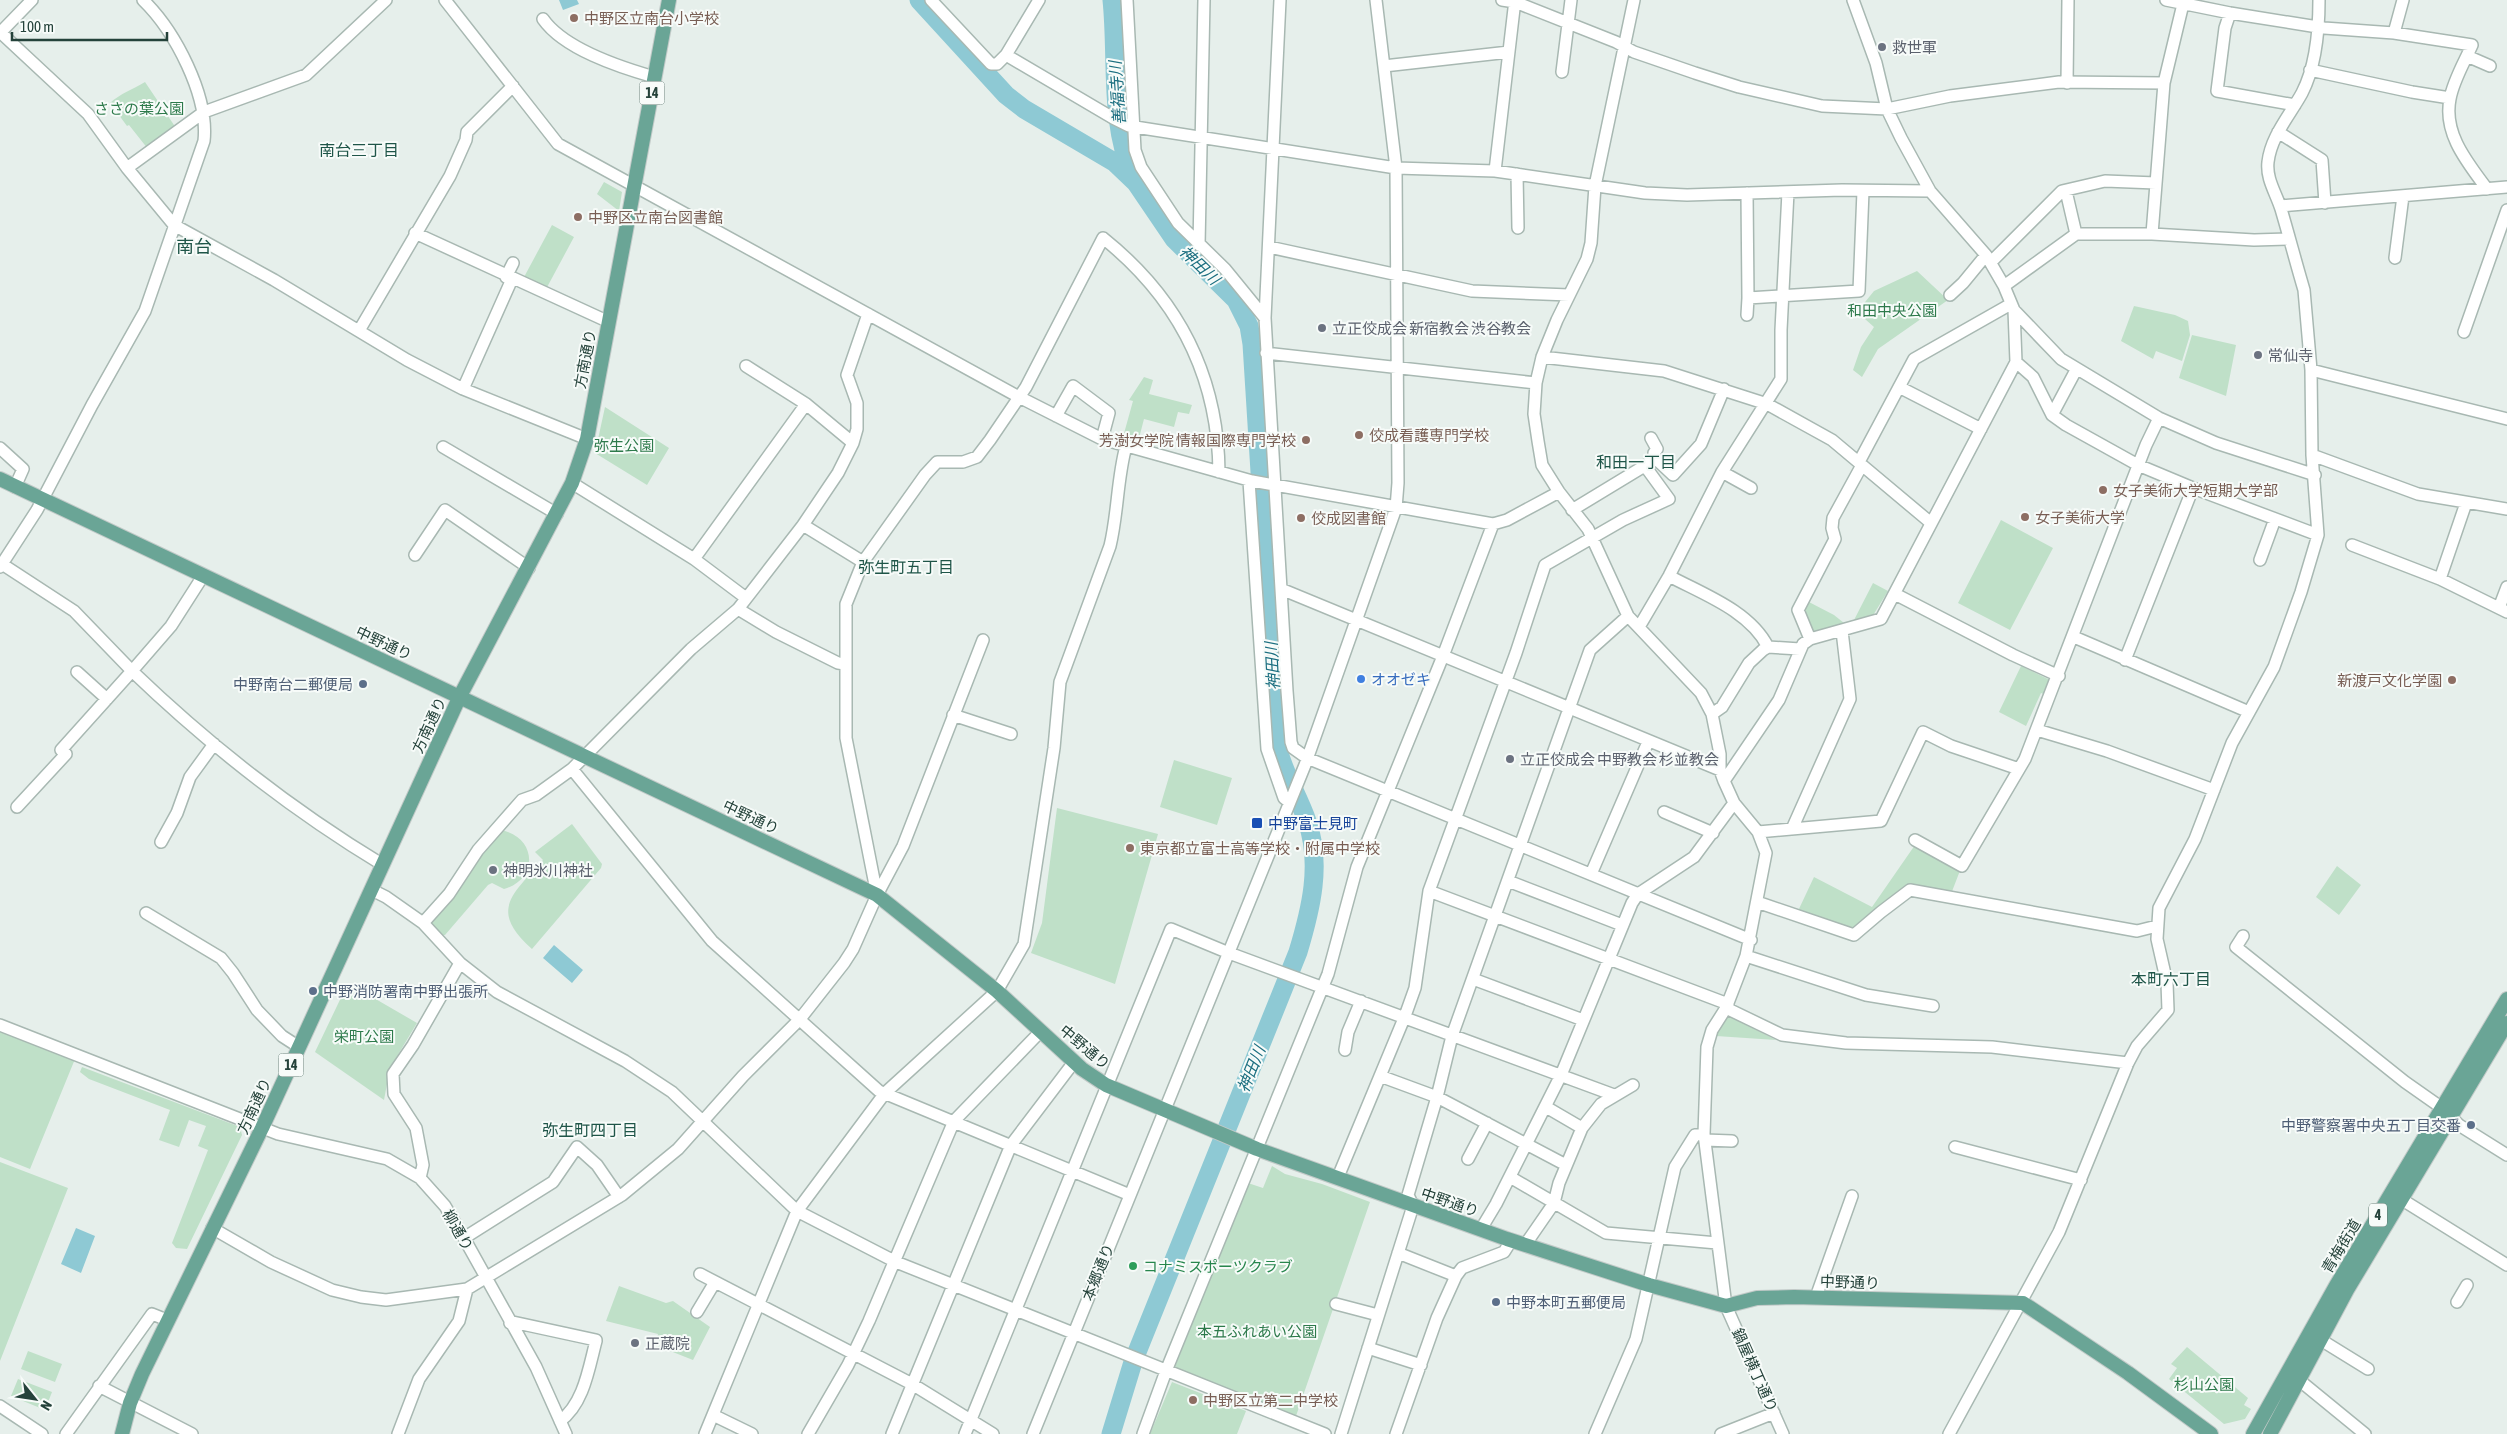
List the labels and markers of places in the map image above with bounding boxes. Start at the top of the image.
place label: 中野区立南台小学校 [584,10,719,27]
marker: 中野区立南台小学校 [568,12,580,24]
place label: 救世軍 [1892,39,1937,56]
marker: 救世軍 [1876,41,1888,53]
place label: 中野区立南台図書館 [588,209,723,226]
marker: 中野区立南台図書館 [572,211,584,223]
place label: 立正佼成会 新宿教会 渋谷教会 [1332,320,1531,337]
marker: 立正佼成会 新宿教会 渋谷教会 [1316,322,1328,334]
place label: 常仙寺 [2268,347,2313,364]
marker: 常仙寺 [2252,349,2264,361]
place label: 佼成看護専門学校 [1369,427,1489,444]
marker: 佼成看護専門学校 [1353,429,1365,441]
place label: 芳澍女学院 情報国際専門学校 [1099,432,1296,449]
marker: 芳澍女学院 情報国際専門学校 [1300,434,1312,446]
place label: 女子美術大学短期大学部 [2113,482,2278,499]
marker: 女子美術大学短期大学部 [2097,484,2109,496]
place label: 女子美術大学 [2035,509,2125,526]
place label: 佼成図書館 [1311,510,1386,527]
marker: 女子美術大学 [2019,511,2031,523]
marker: 佼成図書館 [1295,512,1307,524]
place label: オオゼキ [1371,671,1431,688]
place label: 新渡戸文化学園 [2337,672,2442,689]
marker: オオゼキ [1355,673,1367,685]
marker: 新渡戸文化学園 [2446,674,2458,686]
place label: 中野南台二郵便局 [233,676,353,693]
marker: 中野南台二郵便局 [357,678,369,690]
place label: 立正佼成会 中野教会 杉並教会 [1520,751,1719,768]
marker: 立正佼成会 中野教会 杉並教会 [1504,753,1516,765]
place label: 中野富士見町 [1268,815,1358,832]
marker: 中野富士見町 [1250,816,1264,830]
place label: 東京都立富士高等学校・附属中学校 [1140,840,1380,857]
marker: 東京都立富士高等学校・附属中学校 [1124,842,1136,854]
place label: 神明氷川神社 [503,862,593,879]
marker: 神明氷川神社 [487,864,499,876]
place label: 中野消防署南中野出張所 [323,983,488,1000]
marker: 中野消防署南中野出張所 [307,985,319,997]
place label: 中野警察署中央五丁目交番 [2281,1117,2461,1134]
marker: 中野警察署中央五丁目交番 [2465,1119,2477,1131]
place label: コナミスポーツクラブ [1143,1258,1293,1275]
marker: コナミスポーツクラブ [1127,1260,1139,1272]
place label: 中野本町五郵便局 [1506,1294,1626,1311]
marker: 中野本町五郵便局 [1490,1296,1502,1308]
place label: 正蔵院 [645,1335,690,1352]
marker: 正蔵院 [629,1337,641,1349]
place label: 中野区立第二中学校 [1203,1392,1338,1409]
marker: 中野区立第二中学校 [1187,1394,1199,1406]

